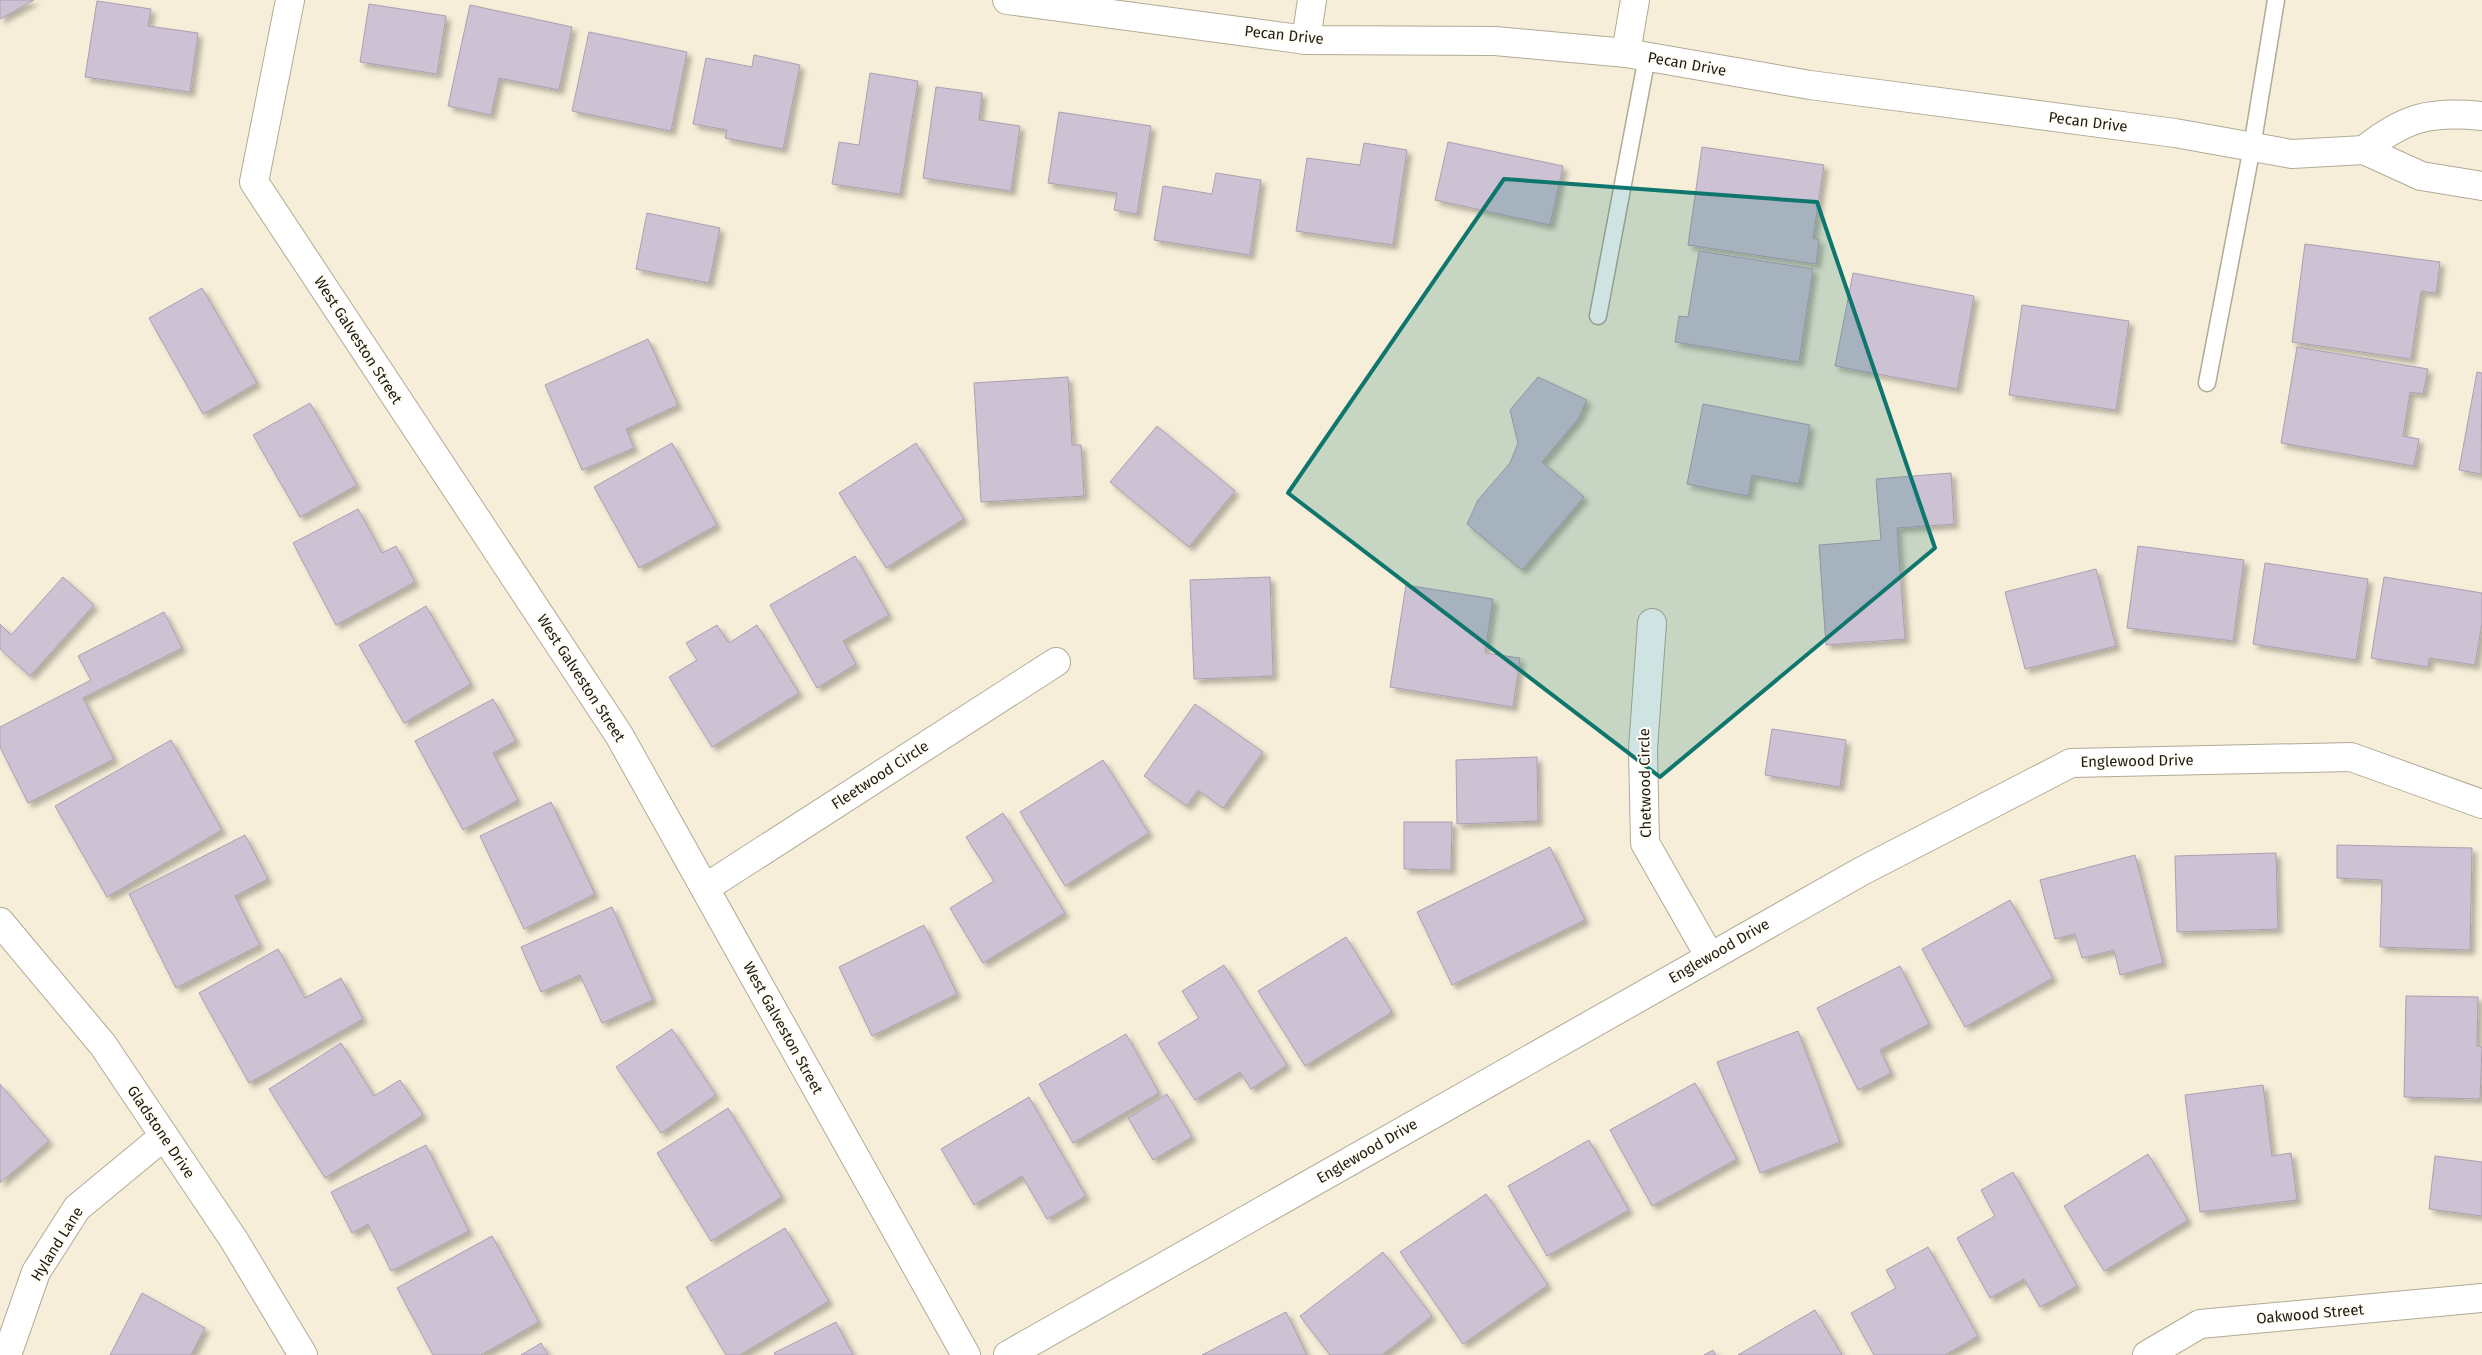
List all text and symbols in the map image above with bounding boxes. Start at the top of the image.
street label: Pecan Drive [1243,22,1325,48]
street label: Pecan Drive [1646,48,1728,80]
street label: Pecan Drive [2047,108,2129,136]
street label: West Galveston Street [310,273,406,408]
street label: West Galveston Street [533,611,629,746]
street label: Chetwood Circle [1635,728,1655,838]
street label: Fleetwood Circle [828,737,932,813]
street label: Englewood Drive [2080,751,2194,771]
street label: Englewood Drive [1665,915,1773,987]
street label: West Galveston Street [739,959,827,1098]
street label: Gladstone Drive [123,1082,199,1182]
street label: Englewood Drive [1313,1115,1421,1187]
street label: Hyland Lane [27,1204,87,1284]
street label: Oakwood Street [2255,1300,2365,1328]

